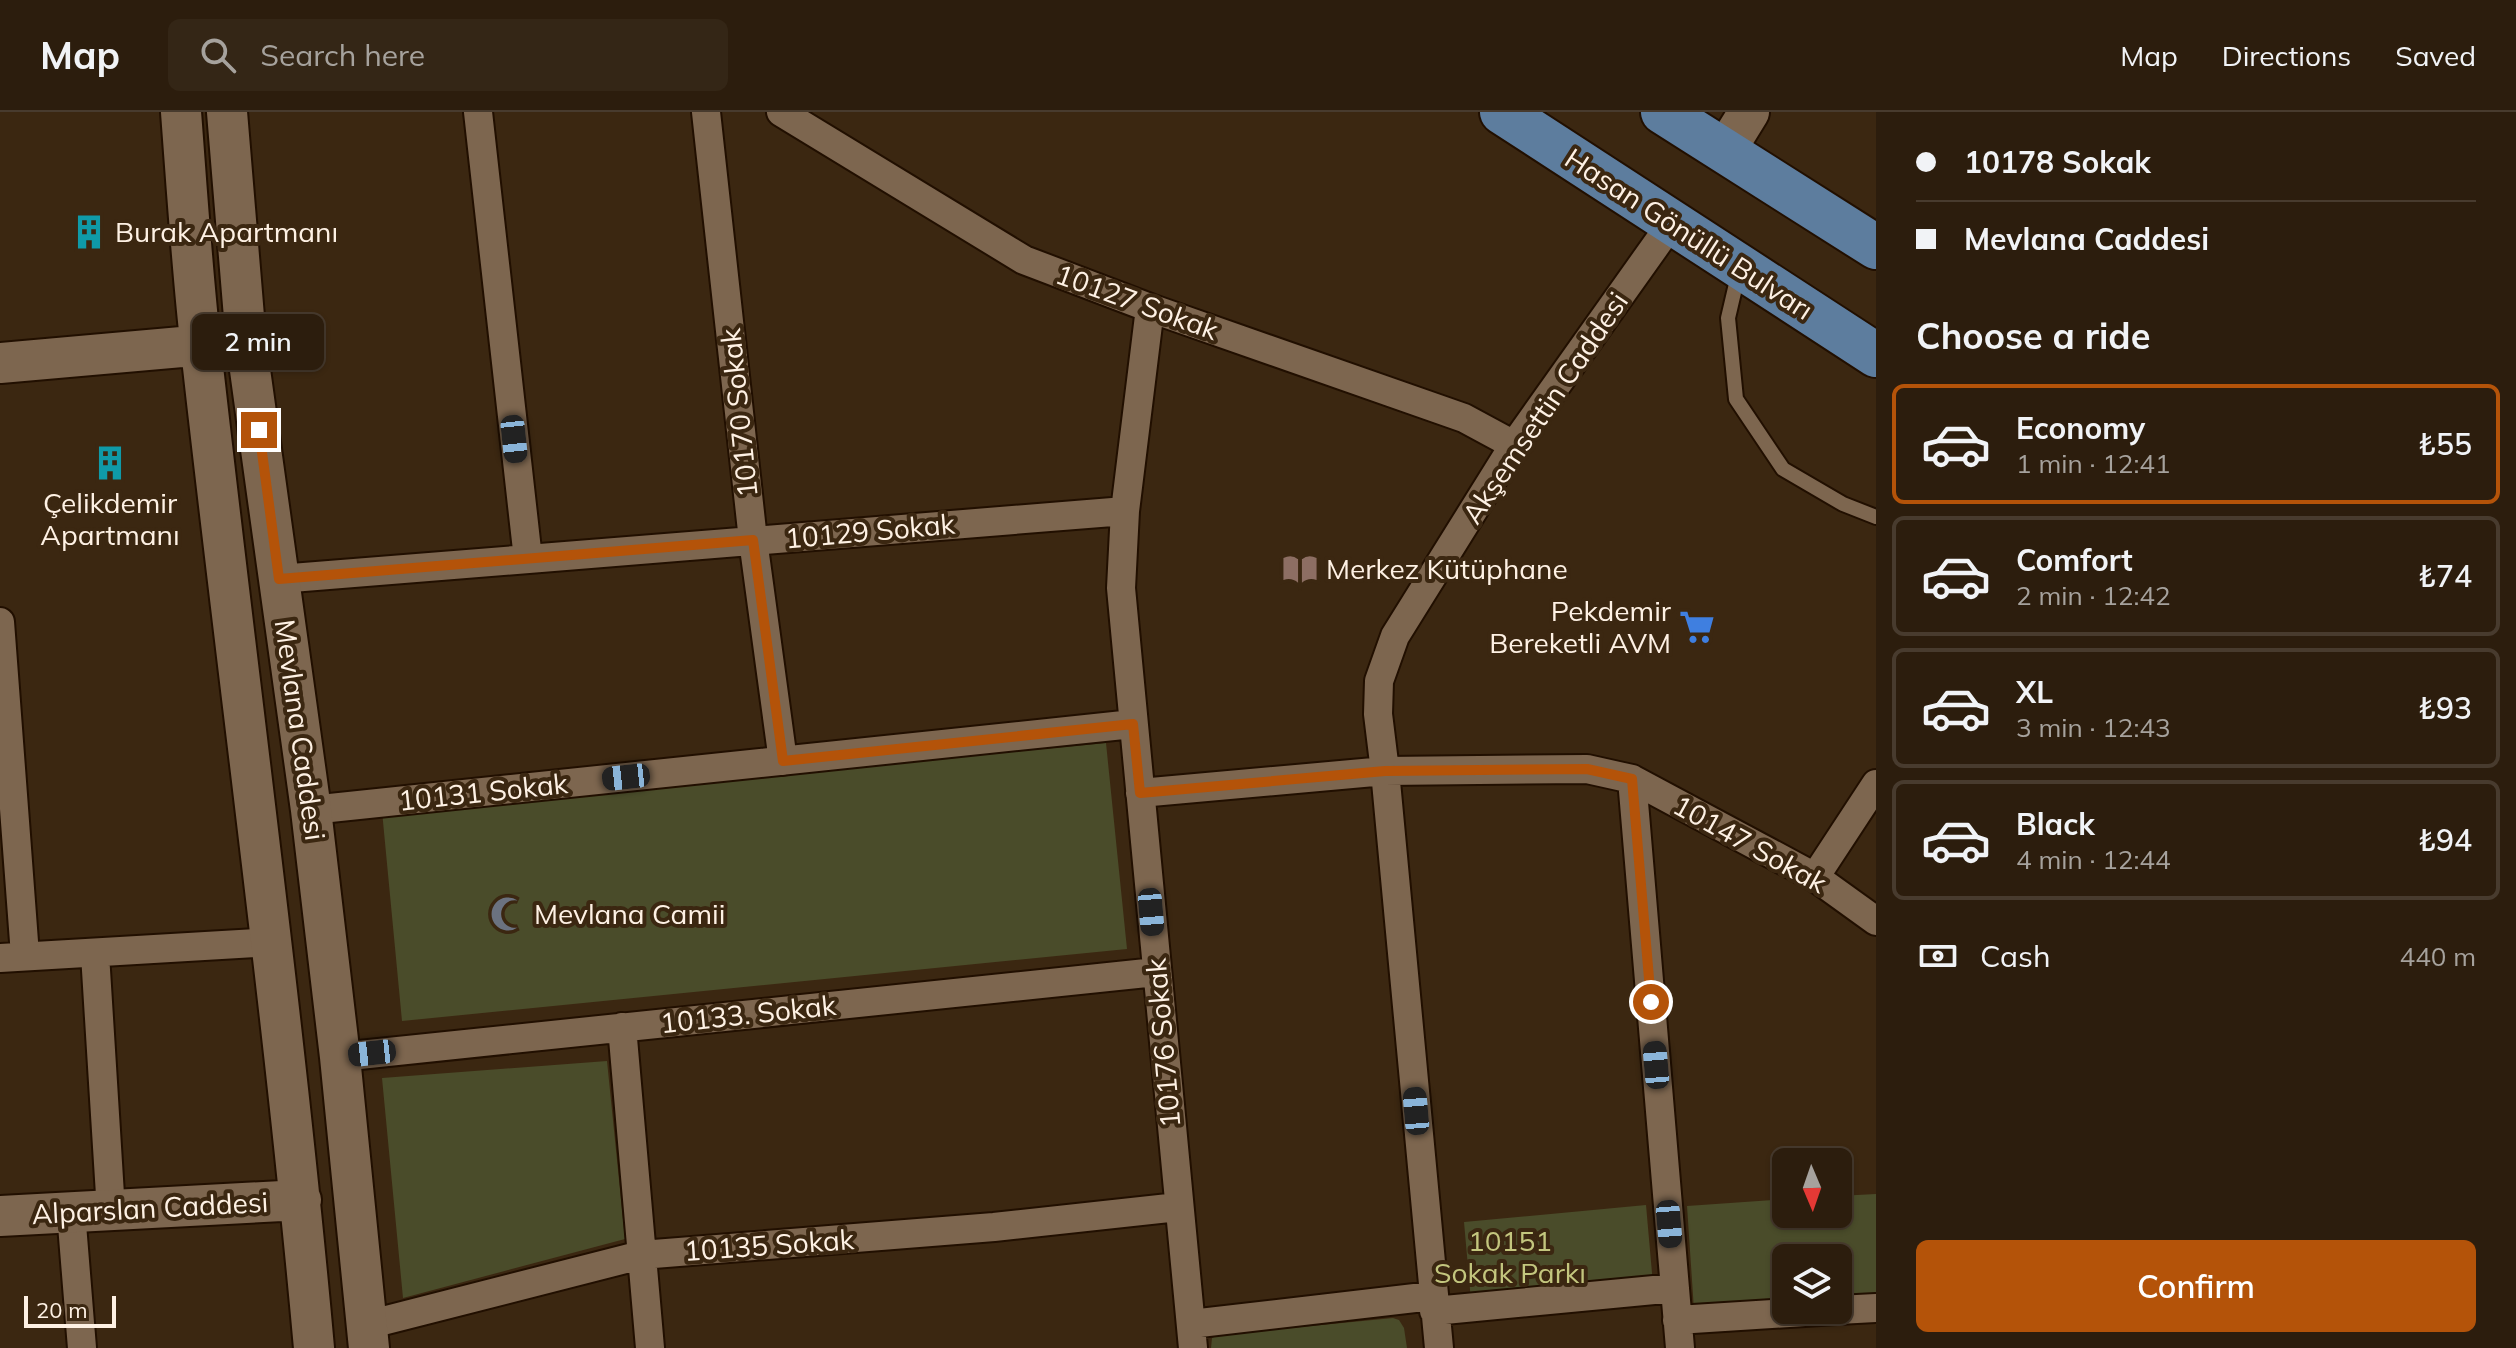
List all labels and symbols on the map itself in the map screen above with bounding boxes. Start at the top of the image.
street label: Hasan Gönüllü Bulvarı [1559,140,1820,327]
building icon: Burak Apartmanı [70,213,108,251]
place label: Burak Apartmanı [115,214,338,249]
street label: 10127 Sokak [1051,256,1224,347]
street label: Akşemsettin Caddesi [1454,285,1635,530]
callout: 2 min [193,314,325,370]
street label: 10170 Sokak [712,326,765,500]
route end [241,412,277,448]
car [500,414,528,464]
building icon: Çelikdemir Apartmanı [91,444,129,482]
place label: Çelikdemir Apartmanı [40,485,180,552]
street label: 10129 Sokak [784,506,957,555]
library icon: Merkez Kütüphane [1281,550,1319,588]
place label: Merkez Kütüphane [1326,551,1568,586]
place label: Pekdemir Bereketli AVM [1489,593,1672,660]
supermarket icon: Pekdemir Bereketli AVM [1678,608,1716,646]
street label: Mevlana Caddesi [268,617,333,843]
car [601,763,651,791]
street label: 10131 Sokak [396,765,570,818]
street label: 10147 Sokak [1667,787,1834,900]
car [1137,887,1165,937]
mosque icon: Mevlana Camii [489,895,527,933]
place label: Mevlana Camii [534,896,725,931]
street label: 10176 Sokak [1138,956,1187,1129]
route start [1633,984,1669,1020]
street label: 10133. Sokak [658,987,838,1040]
car [347,1039,397,1067]
car [1642,1040,1670,1090]
car [1402,1086,1430,1136]
north arrow [1772,1148,1852,1228]
street label: Alparslan Caddesi [31,1184,269,1231]
car [1655,1199,1683,1249]
street label: 10135 Sokak [683,1221,856,1268]
park label: 10151 Sokak Parkı [1434,1223,1586,1290]
scale bar [24,1292,116,1328]

